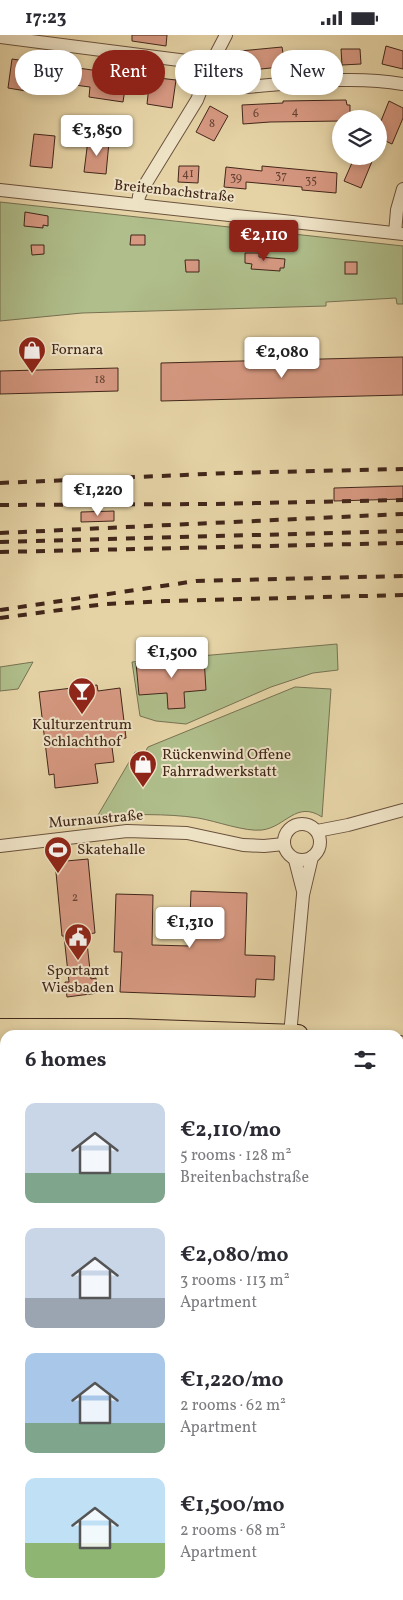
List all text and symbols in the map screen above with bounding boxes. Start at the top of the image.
text: 17:23 [25,5,66,31]
chip: Buy [15,50,82,95]
chip: Rent [92,50,165,95]
chip: Filters [175,50,261,95]
chip: New [271,50,343,95]
house number: 4 [291,104,299,120]
house number: 6 [253,106,259,122]
map controls [332,110,387,165]
button: layers [332,110,387,165]
pin: €3,850 [56,115,138,157]
house number: 8 [209,116,215,132]
text: €3,850 [72,120,122,142]
house number: 41 [182,166,194,182]
house number: 37 [275,168,287,184]
house number: 39 [230,170,242,186]
house number: 35 [305,173,317,189]
street label: Breitenbachstraße [113,175,235,209]
pin: €2,110 [223,219,305,262]
text: €2,110 [240,225,288,247]
shop icon: Fornara [17,335,47,374]
pin: €2,080 [241,337,323,379]
place label: Fornara [51,340,103,361]
text: €2,080 [255,342,309,364]
house number: 18 [95,372,105,388]
pin: €1,220 [57,475,139,517]
text: €1,220 [73,480,123,502]
pin: €1,500 [131,637,213,679]
text: €1,500 [147,642,197,664]
bar icon: Kulturzentrum Schlachthof [67,676,97,715]
place label: Kulturzentrum Schlachthof [32,715,132,753]
place label: Rückenwind Offene Fahrradwerkstatt [162,745,291,783]
shop icon: Rückenwind Offene Fahrradwerkstatt [128,749,158,788]
street label: Murnaustraße [48,805,144,835]
sports icon: Skatehalle [43,835,73,874]
place label: Skatehalle [77,840,145,861]
house number: 2 [72,890,78,906]
pin: €1,310 [149,907,231,949]
text: €1,310 [167,912,214,934]
public building icon: Sportamt Wiesbaden [63,922,93,961]
place label: Sportamt Wiesbaden [42,961,114,999]
text: 6 homes [25,1046,106,1075]
icon: filters [351,1046,379,1074]
text: €2,110/mo [180,1116,281,1145]
icon: home [65,1123,125,1183]
text: 5 rooms · 128 m² [180,1145,291,1167]
text: Breitenbachstraße [180,1167,309,1189]
text: €2,080/mo [180,1241,289,1270]
icon: home [65,1248,125,1308]
text: 3 rooms · 113 m² [180,1270,290,1292]
text: Apartment [180,1292,257,1314]
text: €1,220/mo [180,1366,283,1395]
icon: home [65,1373,125,1433]
text: 2 rooms · 62 m² [180,1395,286,1417]
text: Apartment [180,1417,257,1439]
text: €1,500/mo [180,1491,285,1520]
icon: home [65,1498,125,1558]
text: 2 rooms · 68 m² [180,1520,286,1542]
text: Apartment [180,1542,257,1564]

